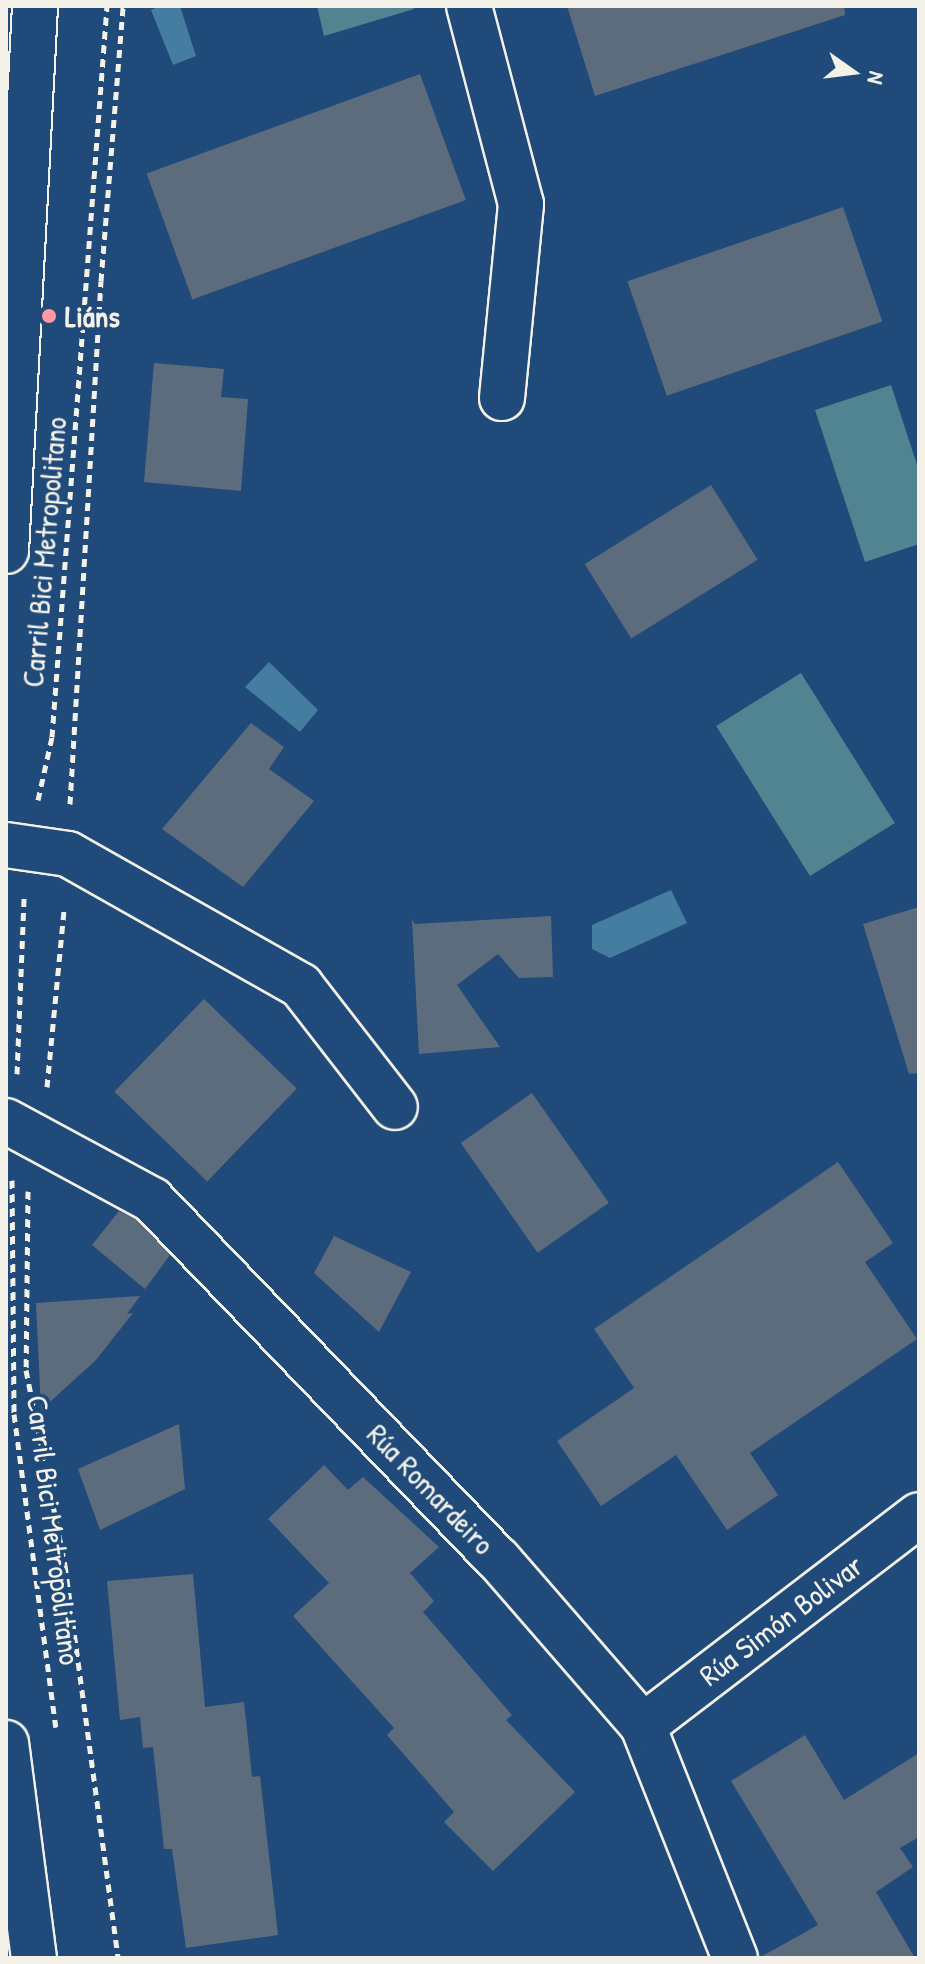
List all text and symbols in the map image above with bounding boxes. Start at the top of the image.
north arrow [813,32,893,112]
text: N [860,68,892,87]
place label: Liáns [65,298,120,334]
marker: Liáns [40,307,58,325]
street label: Carril Bici Metropolitano [14,415,74,689]
street label: Carril Bici Metropolitano [20,1393,88,1667]
street label: Rúa Romardeiro [360,1416,502,1562]
street label: Rúa Simón Bolivar [692,1547,870,1693]

